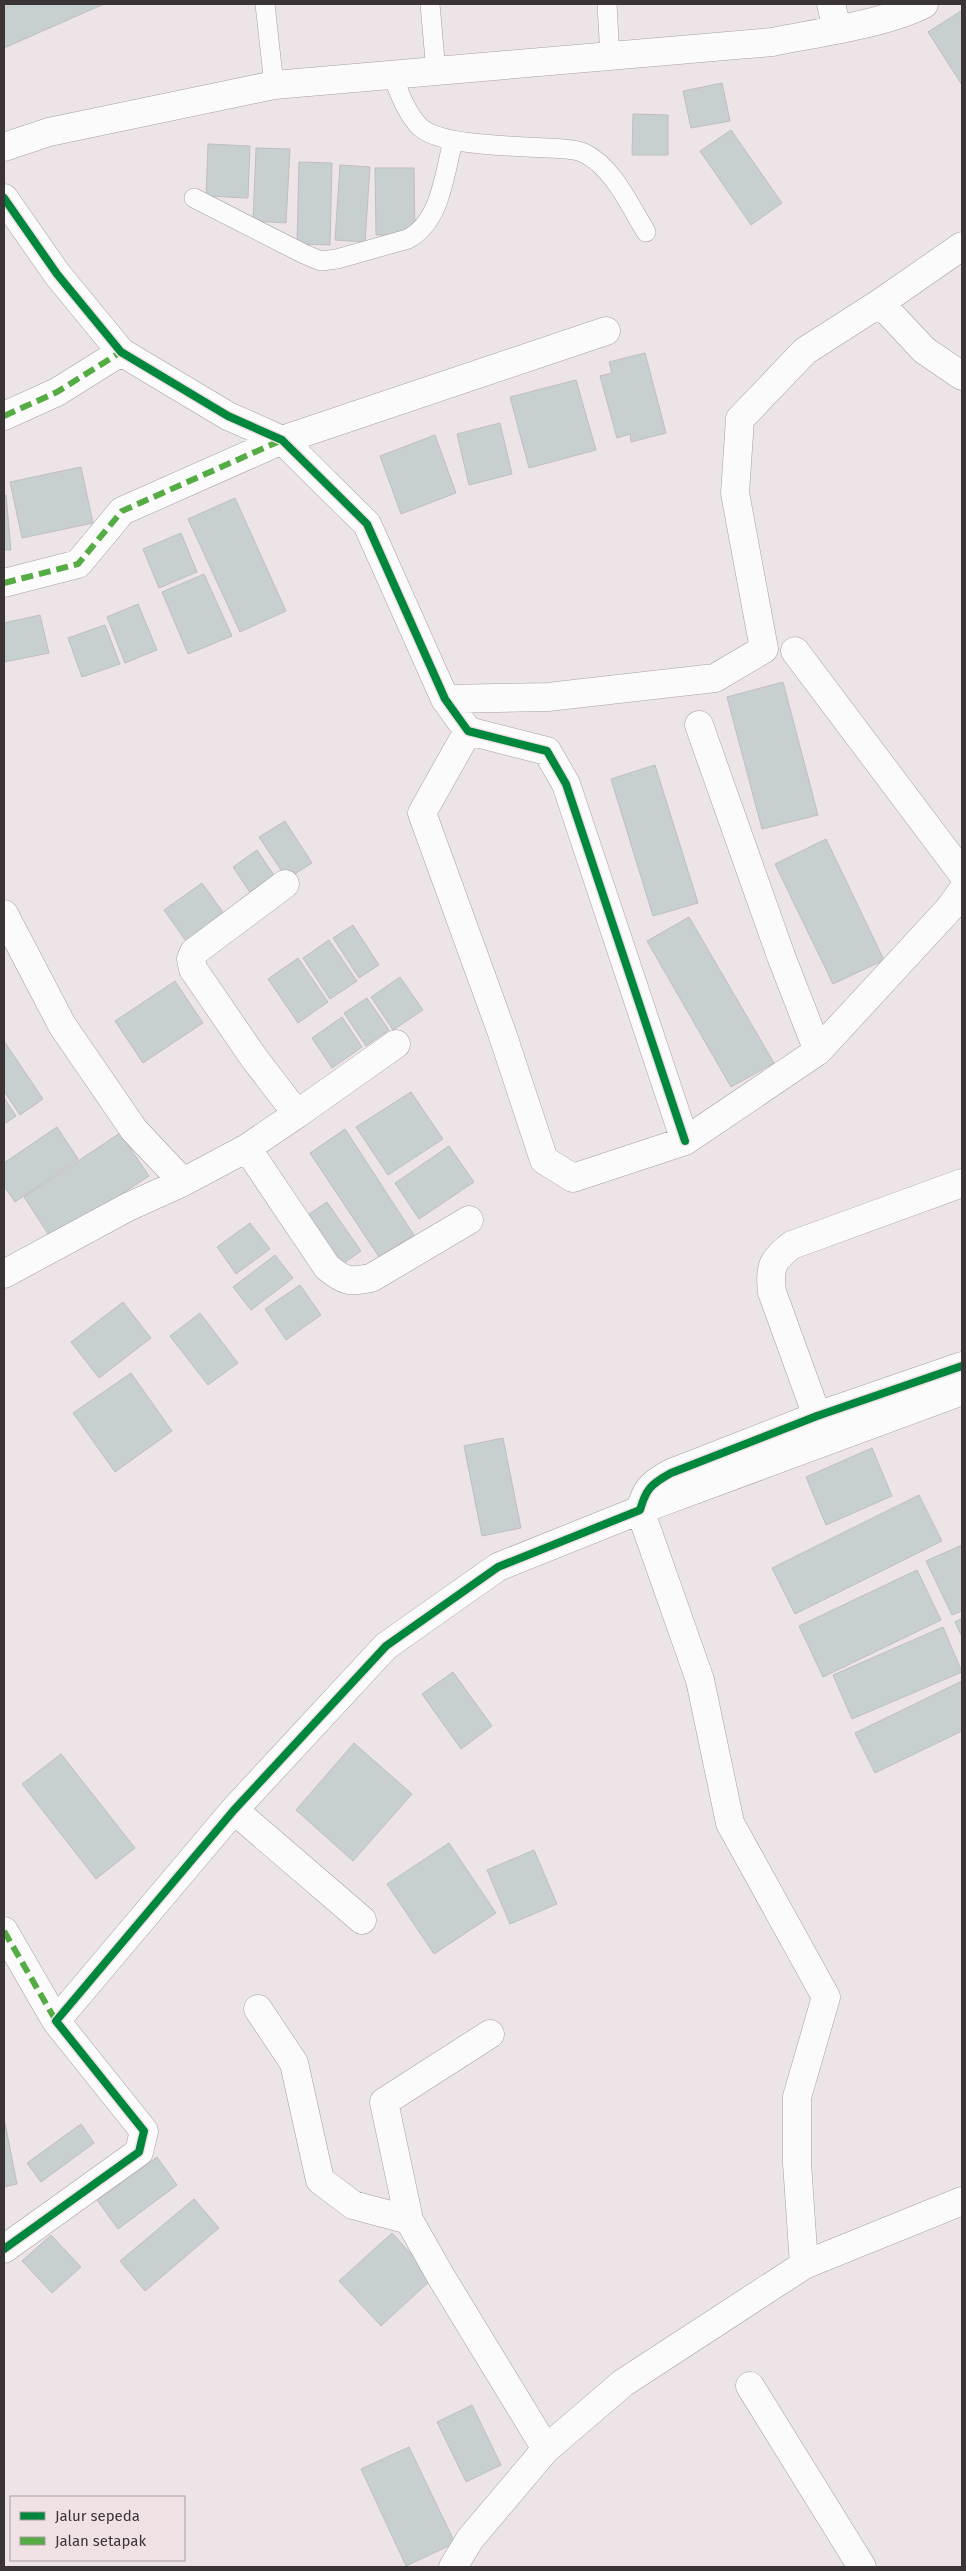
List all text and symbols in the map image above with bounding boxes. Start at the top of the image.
legend [10,2496,185,2561]
text: Jalur sepeda [55,2507,140,2525]
text: Jalan setapak [55,2532,146,2550]

